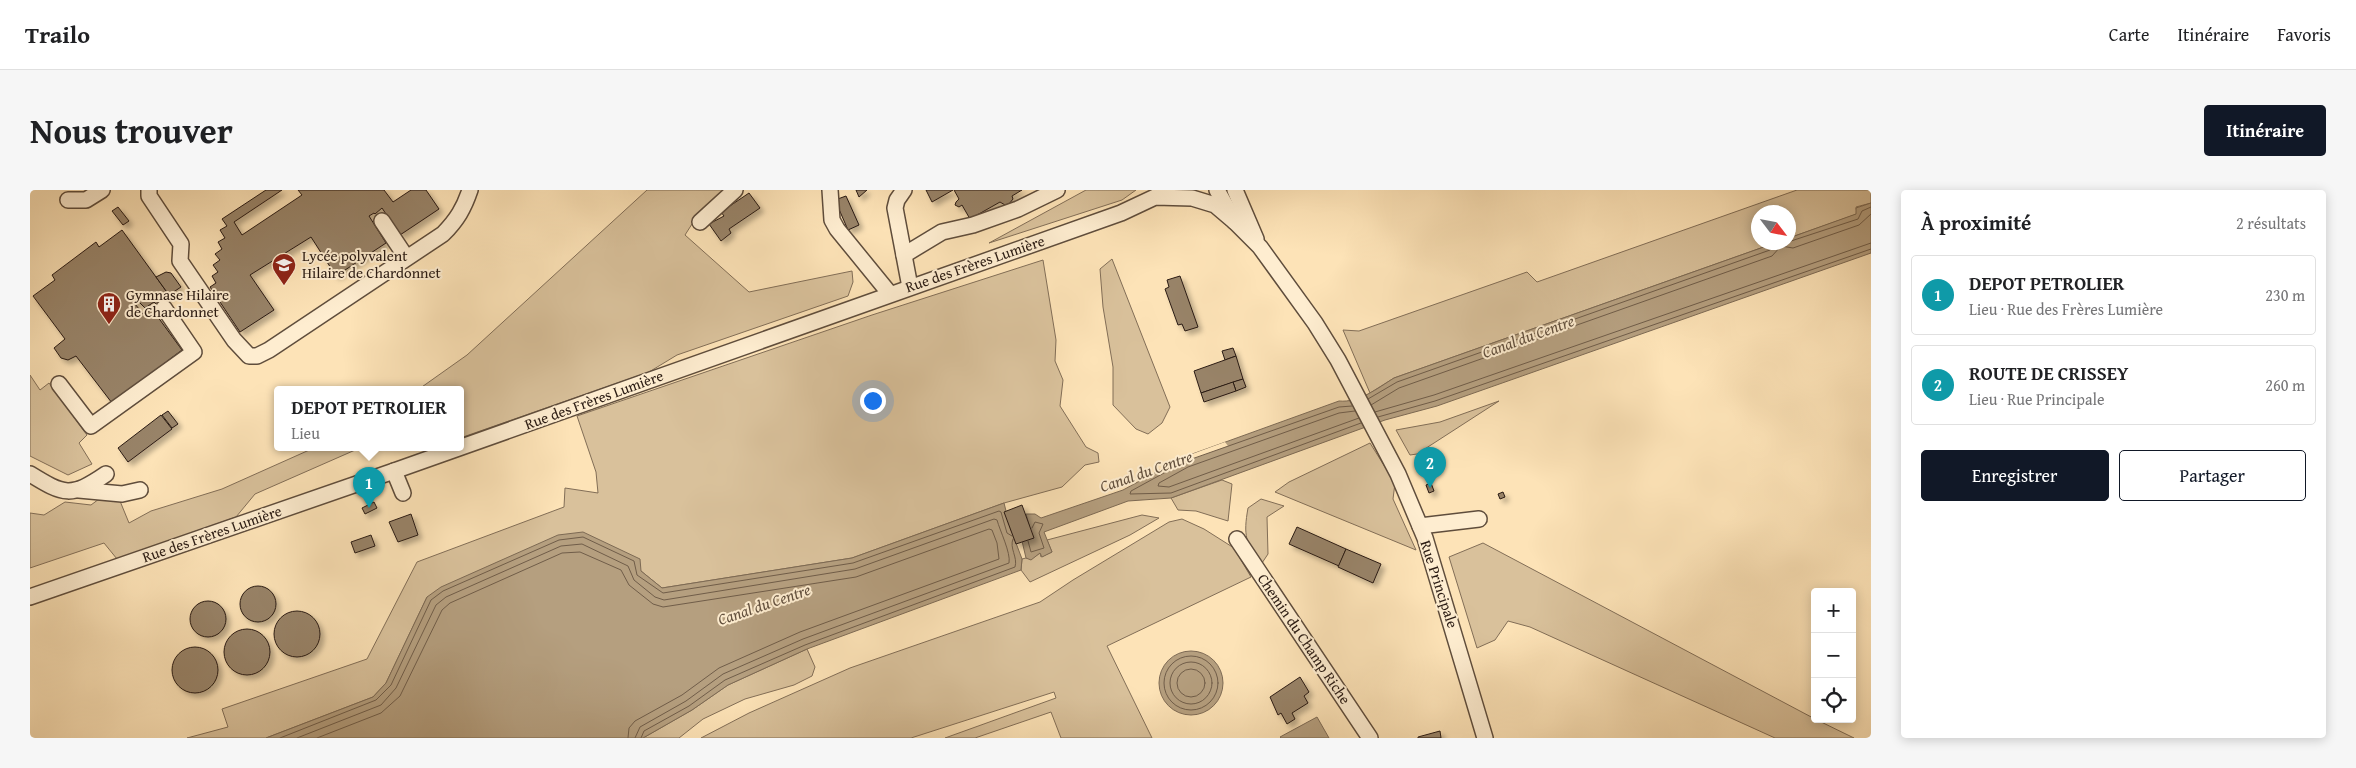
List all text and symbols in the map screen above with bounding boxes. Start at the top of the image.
text: Trailo [25,17,90,52]
text: Carte [2109,21,2149,48]
text: Itinéraire [2177,21,2249,48]
text: Favoris [2277,21,2331,48]
text: Nous trouver [30,105,233,156]
button: Itinéraire [2204,105,2326,156]
north arrow [1751,205,1796,250]
text: À proximité [1921,207,2031,238]
text: 2 résultats [2236,211,2306,235]
street label: Rue des Frères Lumière [902,230,1047,297]
place label: Lycée polyvalent Hilaire de Chardonnet [302,245,442,283]
school or university icon: Lycée polyvalent Hilaire de Chardonnet [271,252,297,286]
text: DEPOT PETROLIER [1969,269,2124,297]
text: 1 [1934,283,1942,307]
text: 230 m [2265,283,2305,307]
place label: Gymnase Hilaire de Chardonnet [126,284,229,322]
building icon: Gymnase Hilaire de Chardonnet [96,291,122,325]
text: Lieu · Rue des Frères Lumière [1969,297,2163,321]
water label: Canal du Centre [1479,308,1578,364]
text: ROUTE DE CRISSEY [1969,359,2129,387]
street label: Rue des Frères Lumière [522,365,666,434]
text: 2 [1934,373,1942,397]
text: 260 m [2265,373,2305,397]
popup [274,386,464,451]
text: Lieu · Rue Principale [1969,387,2105,411]
your location [860,388,886,414]
text: DEPOT PETROLIER [291,393,447,421]
text: Lieu [291,421,320,445]
water label: Canal du Centre [1096,444,1196,498]
pin: 2 [1414,447,1446,488]
button: Enregistrer [1921,450,2109,501]
button: Partager [2119,450,2306,501]
pin: 1 [353,467,385,508]
street label: Rue des Frères Lumière [139,500,284,567]
street label: Rue Principale [1415,537,1464,630]
street label: Chemin du Champ Riche [1253,569,1356,708]
water label: Canal du Centre [714,577,814,631]
map controls [1811,588,1856,723]
button: + [1811,588,1856,633]
button: − [1811,633,1856,678]
button: locate [1811,678,1856,723]

